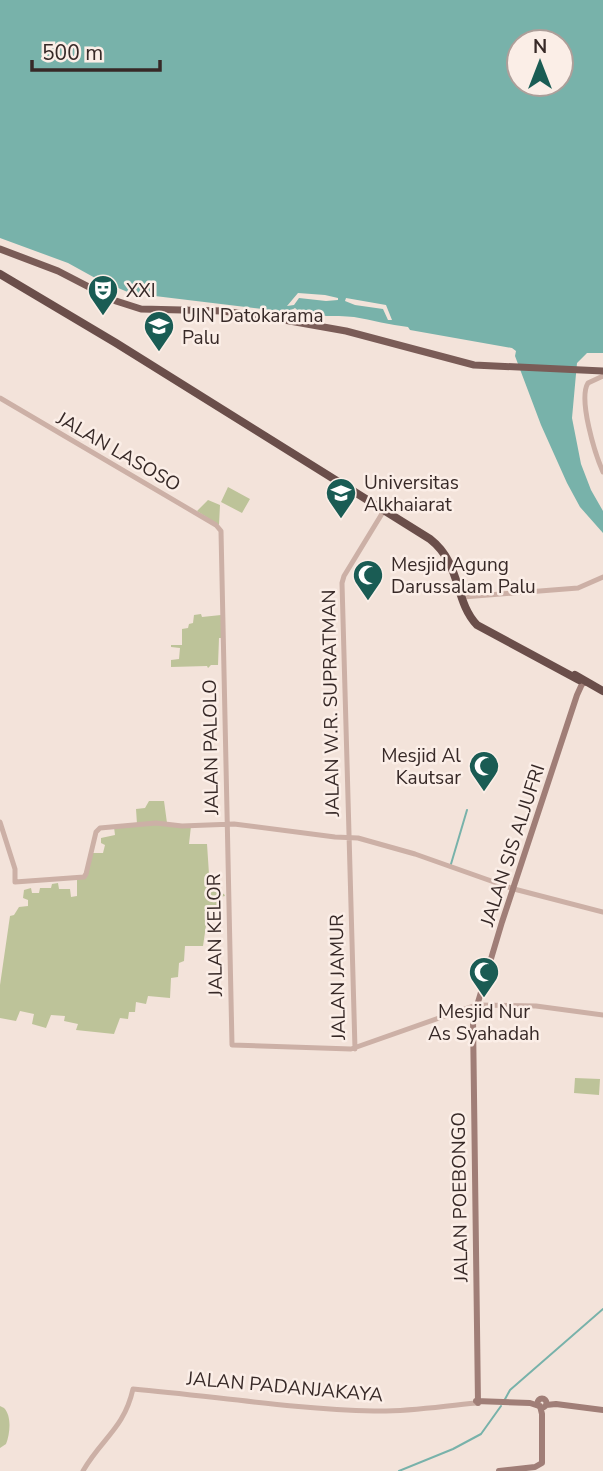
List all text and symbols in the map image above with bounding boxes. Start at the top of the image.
scale bar [32,28,159,72]
north arrow [505,28,575,98]
text: N [533,34,547,60]
text: 500 m [42,39,103,67]
theatre icon: XXI [86,273,120,317]
place label: XXI [126,278,156,304]
place label: UIN Datokarama Palu [182,303,324,351]
school or university icon: UIN Datokarama Palu [142,309,176,353]
street label: JALAN LASOSO [51,405,185,498]
place label: Universitas Alkhaiarat [364,470,459,518]
school or university icon: Universitas Alkhaiarat [324,476,358,520]
place label: Mesjid Agung Darussalam Palu [391,552,536,600]
mosque icon: Mesjid Agung Darussalam Palu [351,558,385,602]
street label: JALAN W.R. SUPRATMAN [316,589,346,818]
street label: JALAN PALOLO [197,679,225,816]
place label: Mesjid Al Kautsar [381,743,461,791]
mosque icon: Mesjid Al Kautsar [467,749,501,793]
street label: JALAN SIS ALJUFRI [474,761,551,931]
street label: JALAN KELOR [201,873,229,998]
street label: JALAN JAMUR [324,914,352,1041]
mosque icon: Mesjid Nur As Syahadah [467,955,501,999]
place label: Mesjid Nur As Syahadah [428,999,540,1047]
street label: JALAN POEBONGO [446,1112,474,1283]
street label: JALAN PADANJAKAYA [185,1365,384,1409]

